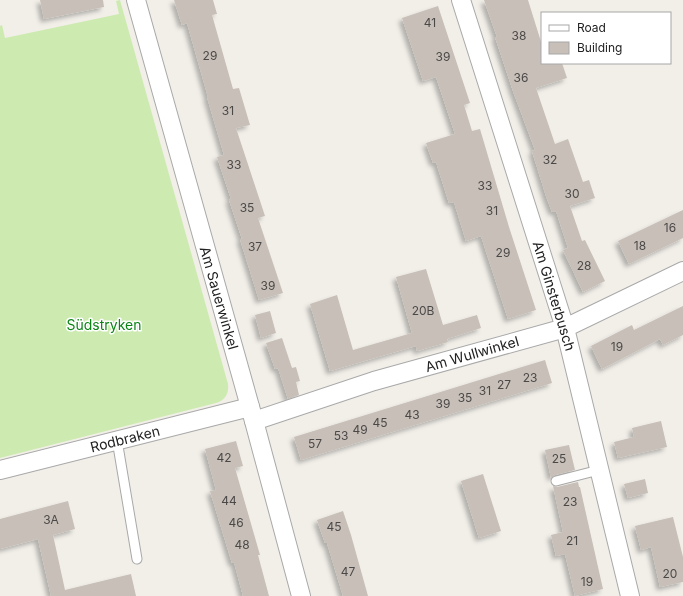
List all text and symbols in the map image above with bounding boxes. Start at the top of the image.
legend [541,12,671,64]
house number: 41 [424,15,436,30]
text: Road [577,20,606,35]
house number: 38 [512,28,526,43]
text: Building [577,40,622,55]
house number: 29 [203,48,217,63]
house number: 39 [436,49,450,64]
house number: 36 [514,70,528,85]
house number: 31 [222,103,234,118]
house number: 32 [543,152,557,167]
house number: 33 [227,157,241,172]
house number: 33 [478,178,492,193]
house number: 30 [565,186,579,201]
house number: 35 [240,200,254,215]
house number: 31 [486,203,498,218]
house number: 16 [664,220,676,235]
house number: 18 [634,238,646,253]
house number: 37 [248,239,262,254]
street label: Am Ginsterbusch [530,239,579,353]
street label: Am Sauerwinkel [197,244,242,351]
house number: 29 [496,245,510,260]
house number: 28 [577,258,591,273]
house number: 39 [261,278,275,293]
house number: 20B [412,303,435,318]
park label: Südstryken [66,316,142,333]
street label: Am Wullwinkel [423,332,521,375]
house number: 19 [611,339,623,354]
house number: 23 [523,370,537,385]
house number: 27 [497,377,511,392]
house number: 31 [479,383,491,398]
house number: 35 [458,390,472,405]
house number: 39 [436,396,450,411]
house number: 43 [404,407,420,422]
house number: 45 [372,415,388,430]
street label: Rodbraken [88,422,162,455]
house number: 49 [352,422,368,437]
house number: 53 [334,428,348,443]
house number: 57 [308,436,322,451]
house number: 42 [216,450,232,465]
house number: 25 [552,451,566,466]
house number: 44 [221,493,237,508]
house number: 23 [563,494,577,509]
house number: 3A [43,512,59,527]
house number: 46 [228,515,244,530]
house number: 45 [326,519,342,534]
house number: 21 [566,533,578,548]
house number: 48 [234,537,250,552]
house number: 47 [341,564,355,579]
house number: 20 [663,566,677,581]
house number: 19 [581,574,593,589]

